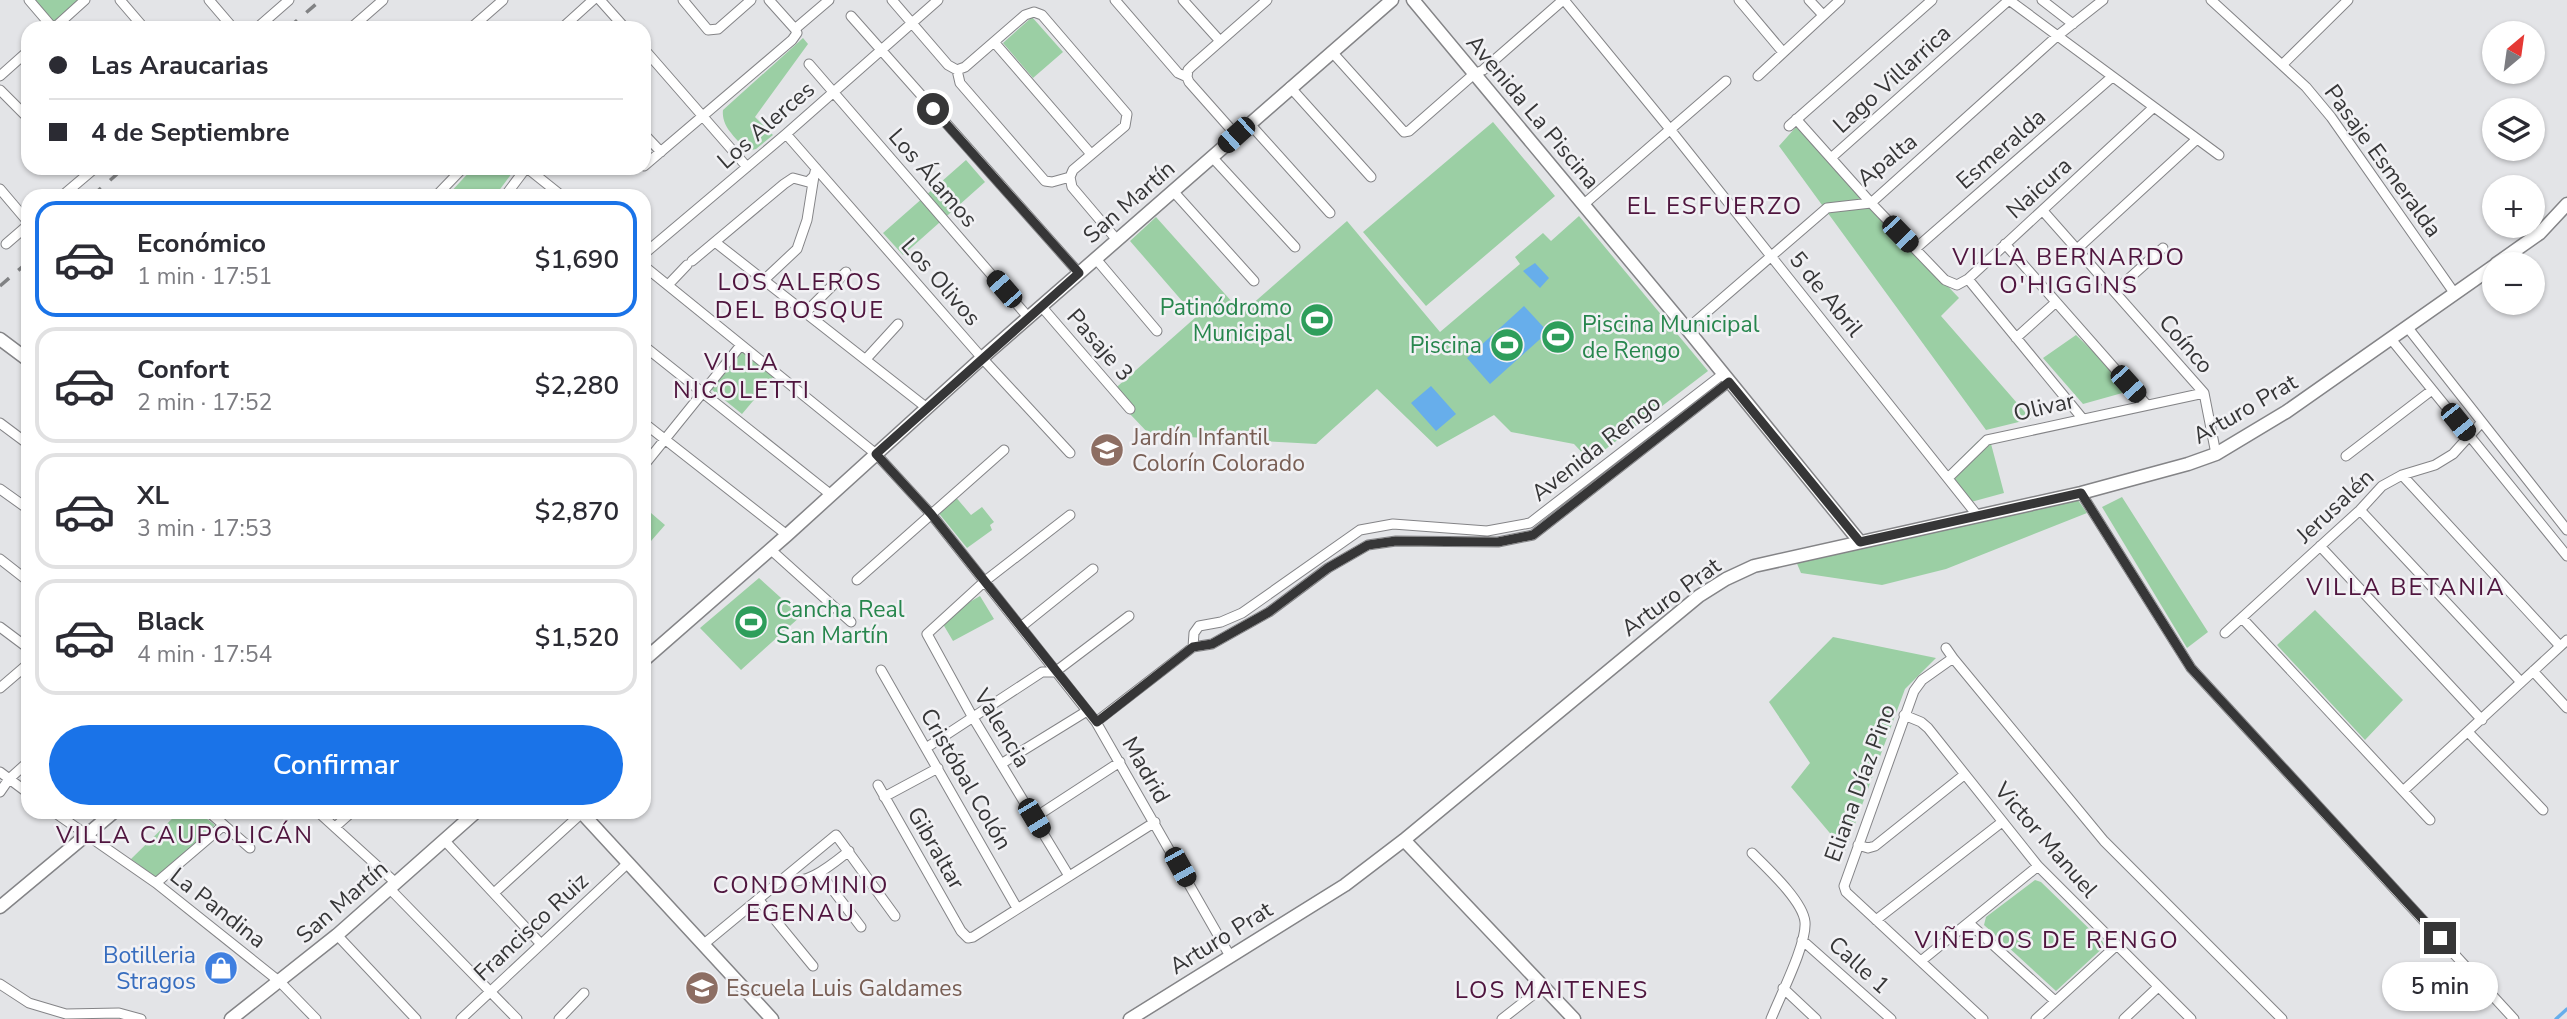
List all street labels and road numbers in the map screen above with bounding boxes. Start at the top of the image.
street label: Lago Villarrica [1826,18,1958,140]
street label: Avenida La Piscina [1459,28,1607,196]
street label: Los Alerces [711,74,821,176]
street label: Pasaje Esmeralda [2317,78,2449,244]
street label: Esmeralda [1950,102,2052,196]
street label: Los Álamos [881,122,985,234]
street label: Apalta [1850,126,1924,194]
street label: Naicura [1999,150,2079,226]
street label: San Martín [1076,153,1182,251]
street label: Los Olivos [894,231,988,333]
street label: 5 de Abril [1782,245,1870,343]
street label: Pasaje 3 [1060,302,1140,388]
street label: Coínco [2152,308,2220,380]
street label: Arturo Prat [2187,366,2304,451]
street label: Olivar [2010,385,2078,429]
street label: Avenida Rengo [1525,388,1667,508]
street label: Jerusalén [2289,462,2381,551]
street label: Arturo Prat [1615,550,1728,644]
street label: Valencia [966,682,1038,773]
street label: Eliana Díaz Pino [1817,700,1903,866]
street label: Cristóbal Colón [913,702,1019,856]
street label: Madrid [1115,731,1177,809]
street label: Victor Manuel [1987,775,2105,904]
street label: Gibraltar [900,801,973,896]
street label: San Martín [289,853,395,951]
street label: La Pandina [164,861,272,955]
street label: Francisco Ruiz [467,866,595,988]
street label: Arturo Prat [1164,894,1279,982]
street label: Calle 1 [1822,929,1896,1001]

